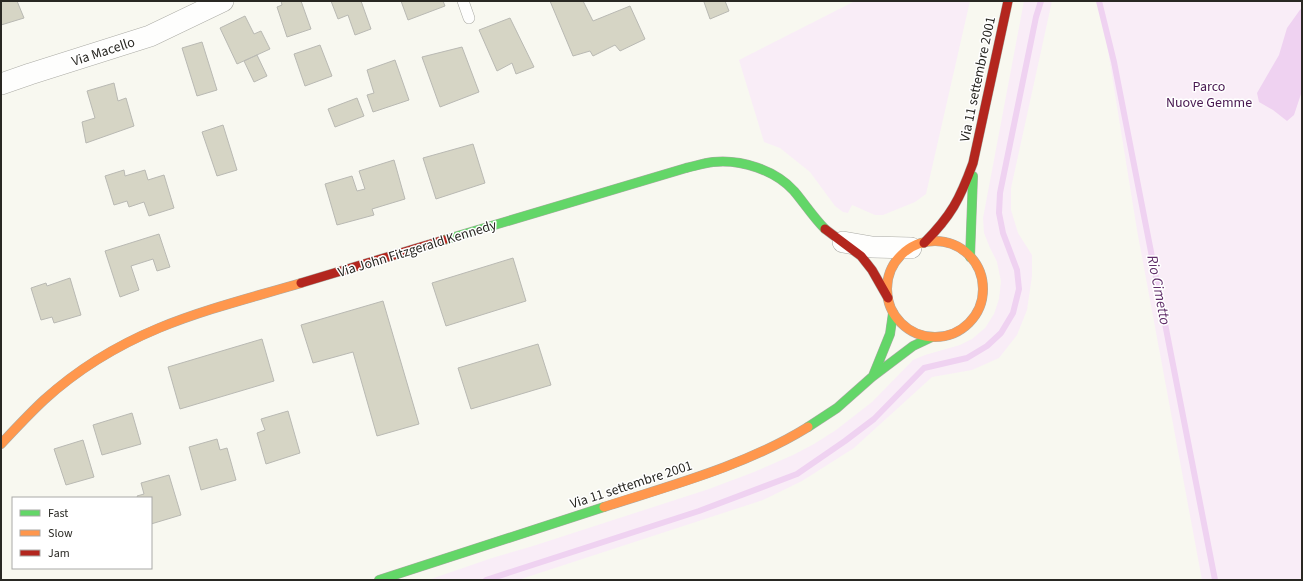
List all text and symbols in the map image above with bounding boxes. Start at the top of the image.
street label: Via 11 settembre 2001 [955,15,1001,144]
street label: Via Macello [69,32,138,72]
park label: Parco Nuove Gemme [1166,77,1252,113]
street label: Via John Fitzgerald Kennedy [336,215,499,283]
water label: Rio Cimetto [1141,253,1176,327]
street label: Via 11 settembre 2001 [568,456,695,514]
legend [12,497,152,569]
text: Fast [48,505,68,522]
text: Slow [48,525,73,542]
text: Jam [48,545,70,562]

